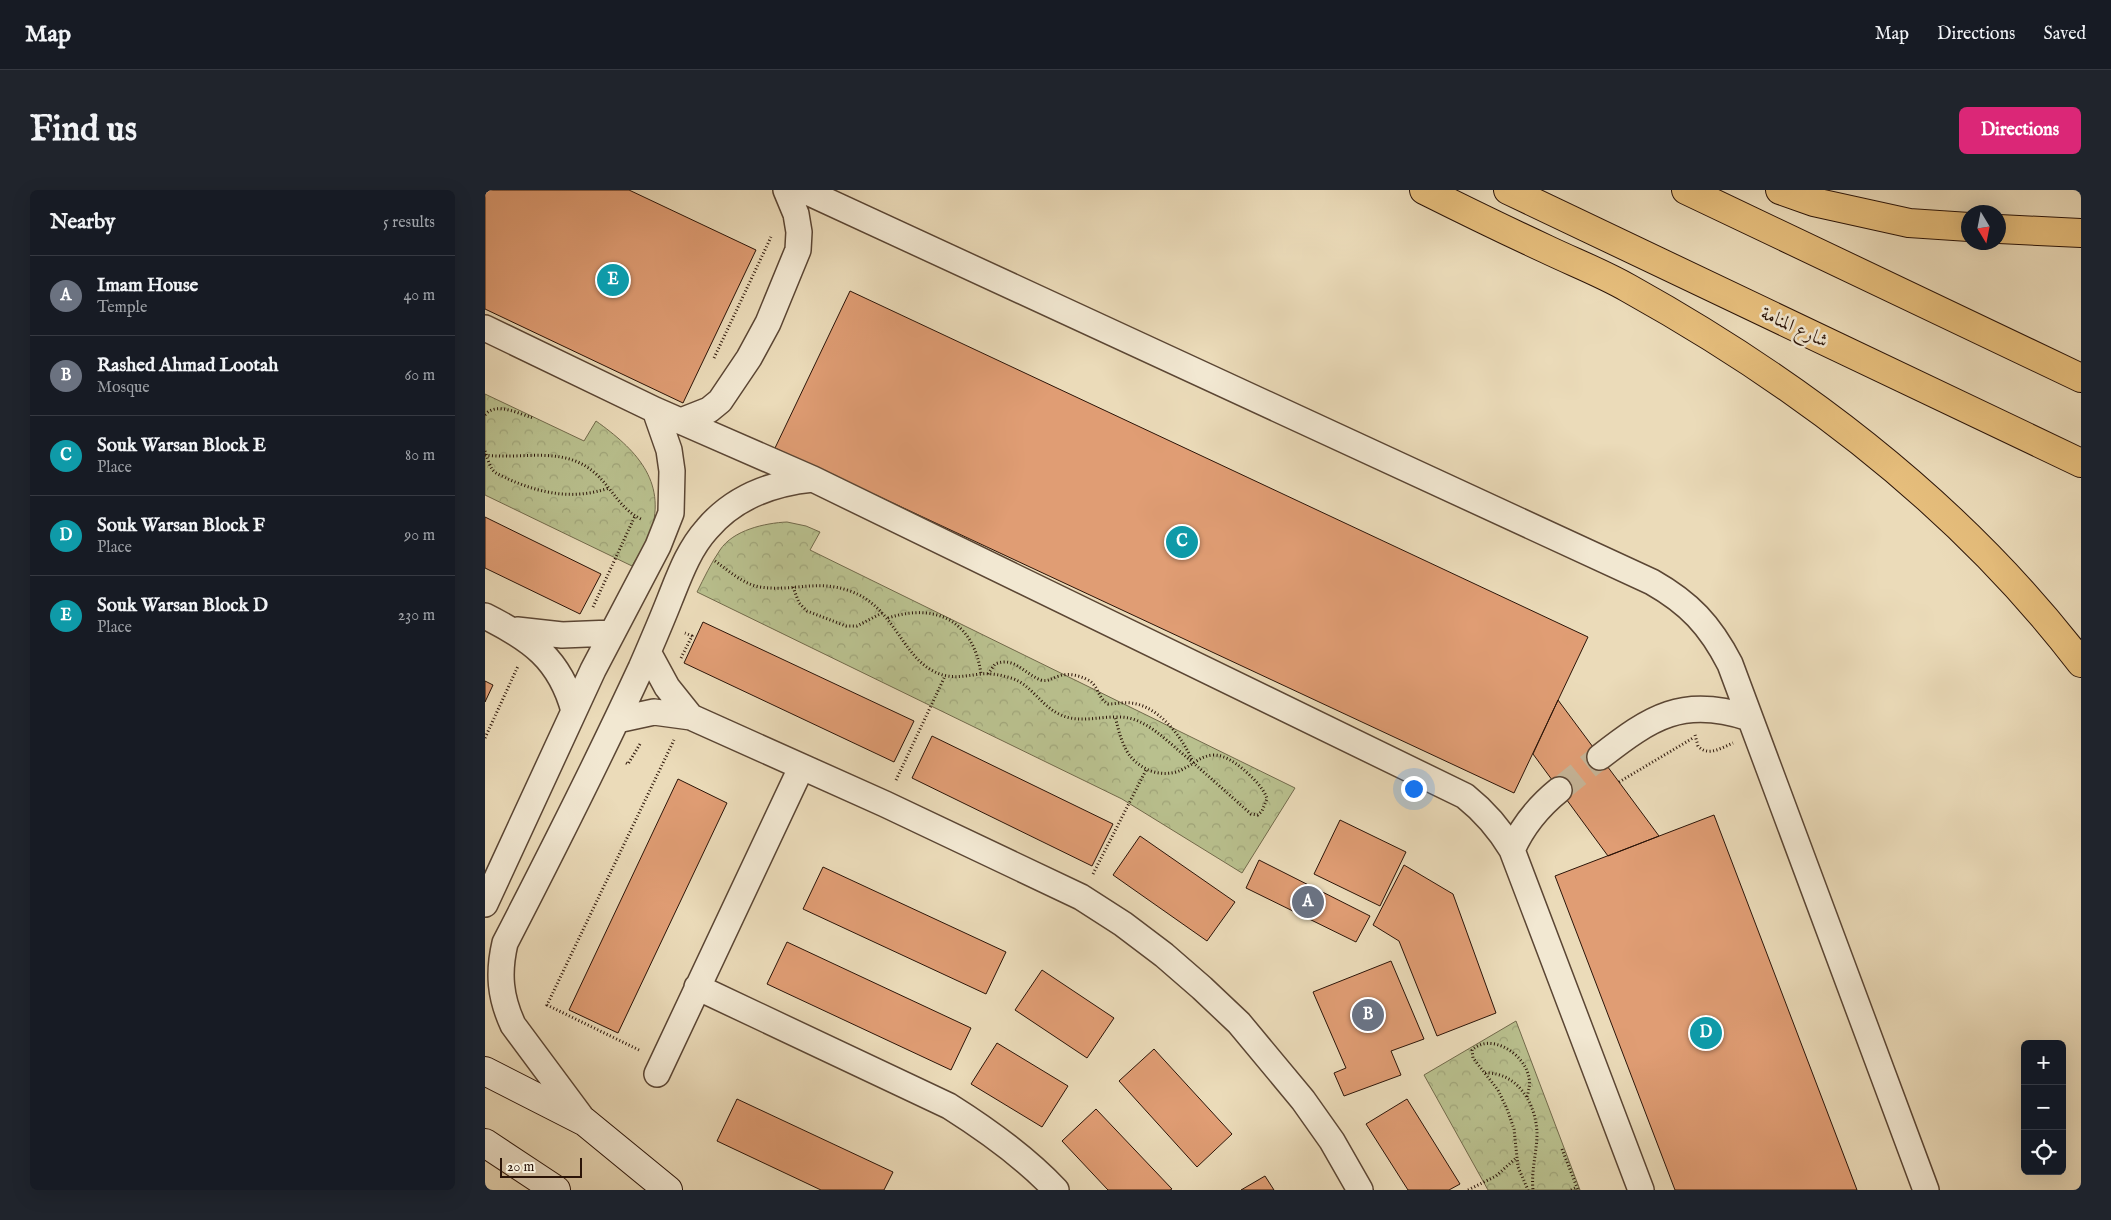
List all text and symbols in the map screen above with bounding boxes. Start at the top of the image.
text: Map [25,19,71,50]
text: Map [1875,23,1909,46]
text: Directions [1937,23,2015,46]
text: Saved [2043,23,2086,46]
button: Directions [1959,107,2081,154]
text: Find us [30,108,137,153]
north arrow [1961,205,2006,250]
text: Nearby [50,209,115,236]
text: 5 results [383,213,435,233]
pin: E [597,261,629,299]
text: Imam House [97,274,198,298]
text: A [61,286,71,306]
text: 40 m [403,286,435,306]
text: Temple [97,298,147,318]
street label: شارع المنامة [1756,302,1832,356]
text: Rashed Ahmad Lootah [97,354,278,378]
text: B [61,366,71,386]
text: 60 m [405,366,435,386]
text: Mosque [97,378,150,398]
text: Souk Warsan Block E [97,434,266,458]
text: C [60,446,72,466]
text: 80 m [405,446,435,466]
text: Place [97,458,132,478]
text: Souk Warsan Block F [97,514,265,538]
pin: C [1166,523,1198,561]
text: D [60,526,72,546]
text: 90 m [404,526,435,546]
text: Place [97,538,132,558]
text: Souk Warsan Block D [97,594,268,618]
text: E [60,606,72,626]
text: 230 m [398,606,435,626]
text: Place [97,618,132,638]
your location [1401,776,1427,802]
pin: A [1292,883,1324,921]
pin: B [1352,996,1384,1034]
pin: D [1690,1014,1722,1052]
map controls [2021,1040,2066,1175]
button: + [2021,1040,2066,1085]
button: − [2021,1085,2066,1130]
button: locate [2021,1130,2066,1175]
scale bar [500,1155,583,1178]
text: 20 m [507,1158,534,1176]

